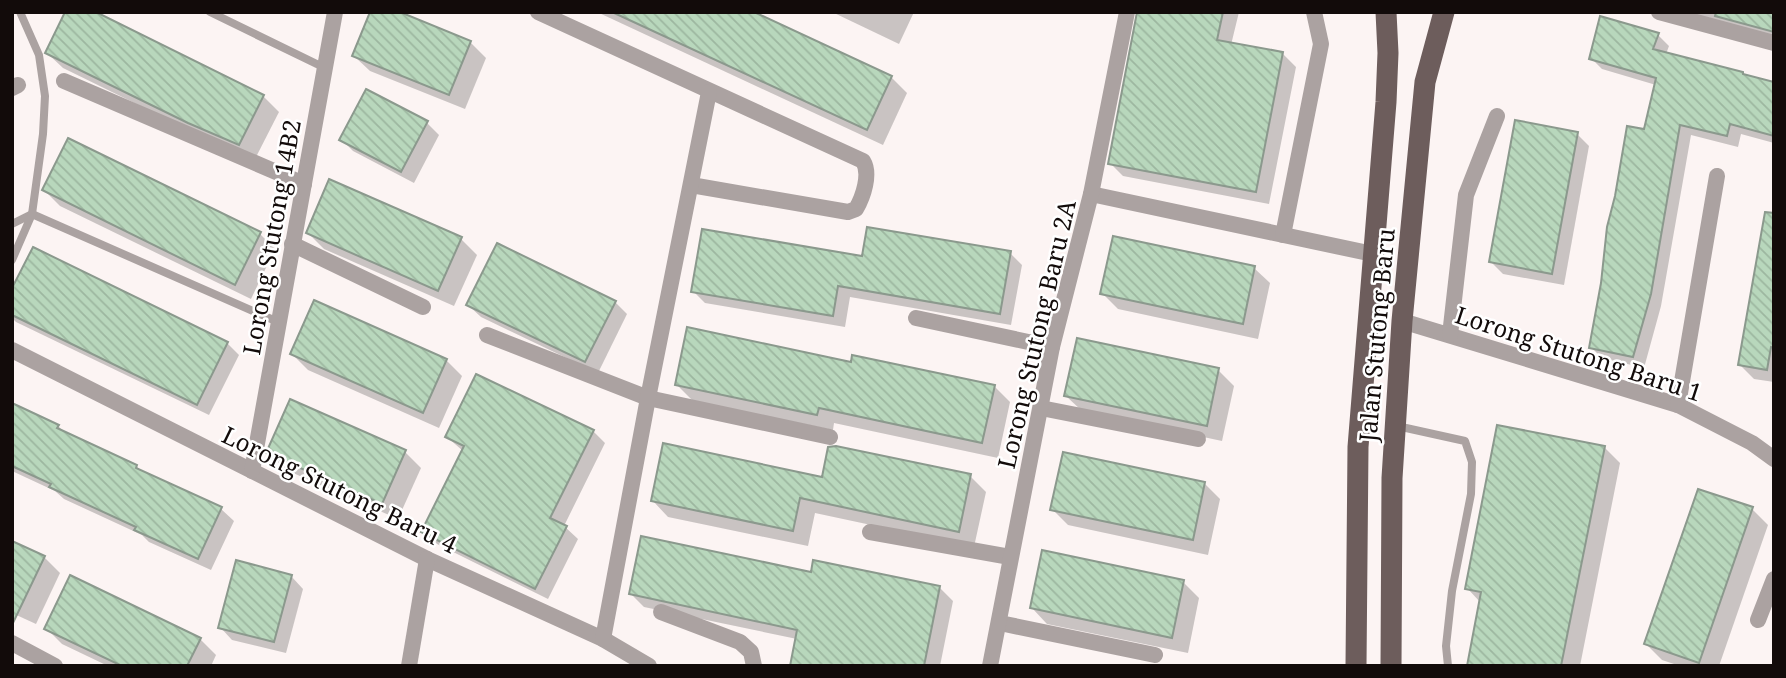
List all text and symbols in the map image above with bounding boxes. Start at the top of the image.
street label: Lorong Stutong 14B2 [234,117,308,357]
street label: Lorong Stutong Baru 2A [989,196,1083,471]
street label: Jalan Stutong Baru [1350,227,1402,444]
street label: Lorong Stutong Baru 1 [1451,297,1707,409]
street label: Lorong Stutong Baru 4 [217,418,464,561]

